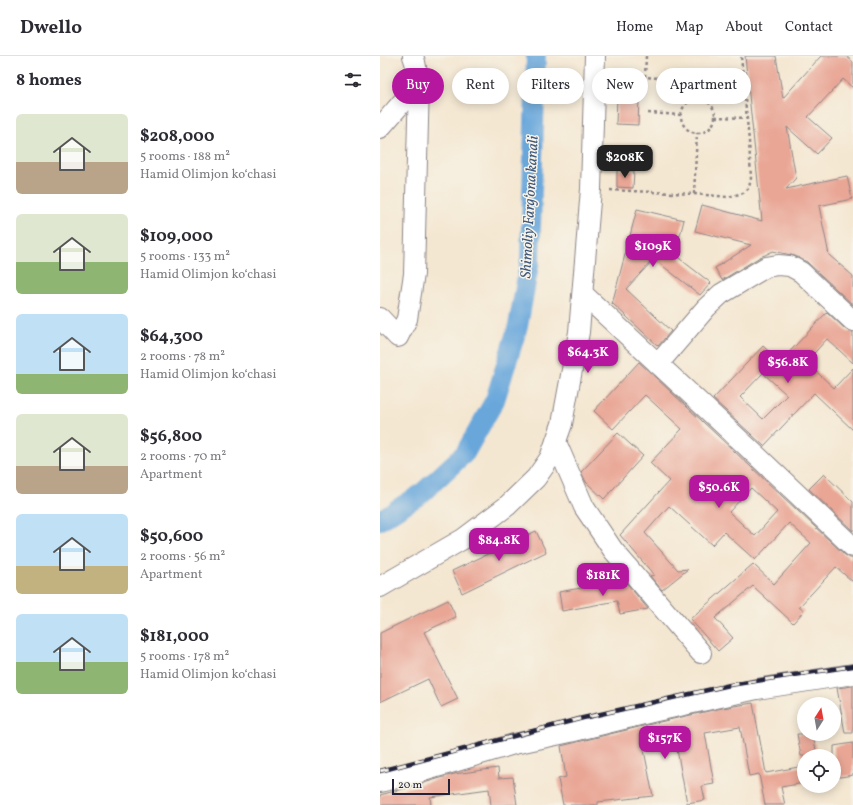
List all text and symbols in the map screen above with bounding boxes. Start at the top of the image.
text: Dwello [20,15,82,41]
text: Home [616,18,653,37]
text: Map [675,18,703,37]
text: About [725,18,763,37]
text: Contact [785,18,833,37]
chip: Buy [392,68,444,104]
chip: Rent [452,68,509,104]
chip: Filters [517,68,584,104]
chip: New [592,68,648,104]
chip: Apartment [656,68,751,104]
text: 8 homes [16,69,82,92]
icon: filters [342,69,364,91]
text: $208,000 [140,125,214,148]
icon: home [48,130,96,178]
water label: Shimoliy Fargʻona kanali [516,135,545,279]
pin: $208K [597,145,653,179]
text: 5 rooms · 188 m² [140,148,230,166]
text: $208K [606,149,644,167]
text: Hamid Olimjon koʻchasi [140,166,276,184]
text: $109,000 [140,225,213,248]
icon: home [48,230,96,278]
pin: $109K [625,234,681,268]
text: $109K [634,238,672,256]
text: 5 rooms · 133 m² [140,248,230,266]
text: Hamid Olimjon koʻchasi [140,266,276,284]
text: $64,300 [140,325,203,348]
icon: home [48,330,96,378]
pin: $64.3K [555,340,621,374]
text: $64.3K [567,344,609,362]
text: 2 rooms · 78 m² [140,348,225,366]
pin: $56.8K [755,350,821,384]
text: $56.8K [768,354,808,372]
text: Hamid Olimjon koʻchasi [140,366,276,384]
text: $56,800 [140,425,202,448]
icon: home [48,430,96,478]
text: 2 rooms · 70 m² [140,448,226,466]
text: Apartment [140,466,203,484]
pin: $50.6K [686,475,752,509]
text: $50.6K [698,479,740,497]
text: $50,600 [140,525,203,548]
pin: $84.8K [466,528,532,562]
icon: home [48,530,96,578]
text: $84.8K [478,532,520,550]
text: 2 rooms · 56 m² [140,548,225,566]
pin: $181K [575,563,631,597]
text: Apartment [140,566,203,584]
text: $181K [586,567,620,585]
text: $181,000 [140,625,209,648]
icon: home [48,630,96,678]
text: 5 rooms · 178 m² [140,648,229,666]
text: Hamid Olimjon koʻchasi [140,666,276,684]
north arrow [797,697,841,741]
map controls [797,697,841,793]
pin: $157K [637,726,693,760]
text: $157K [648,730,682,748]
button: locate [797,749,841,793]
scale bar [392,777,450,796]
text: 20 m [398,778,422,793]

